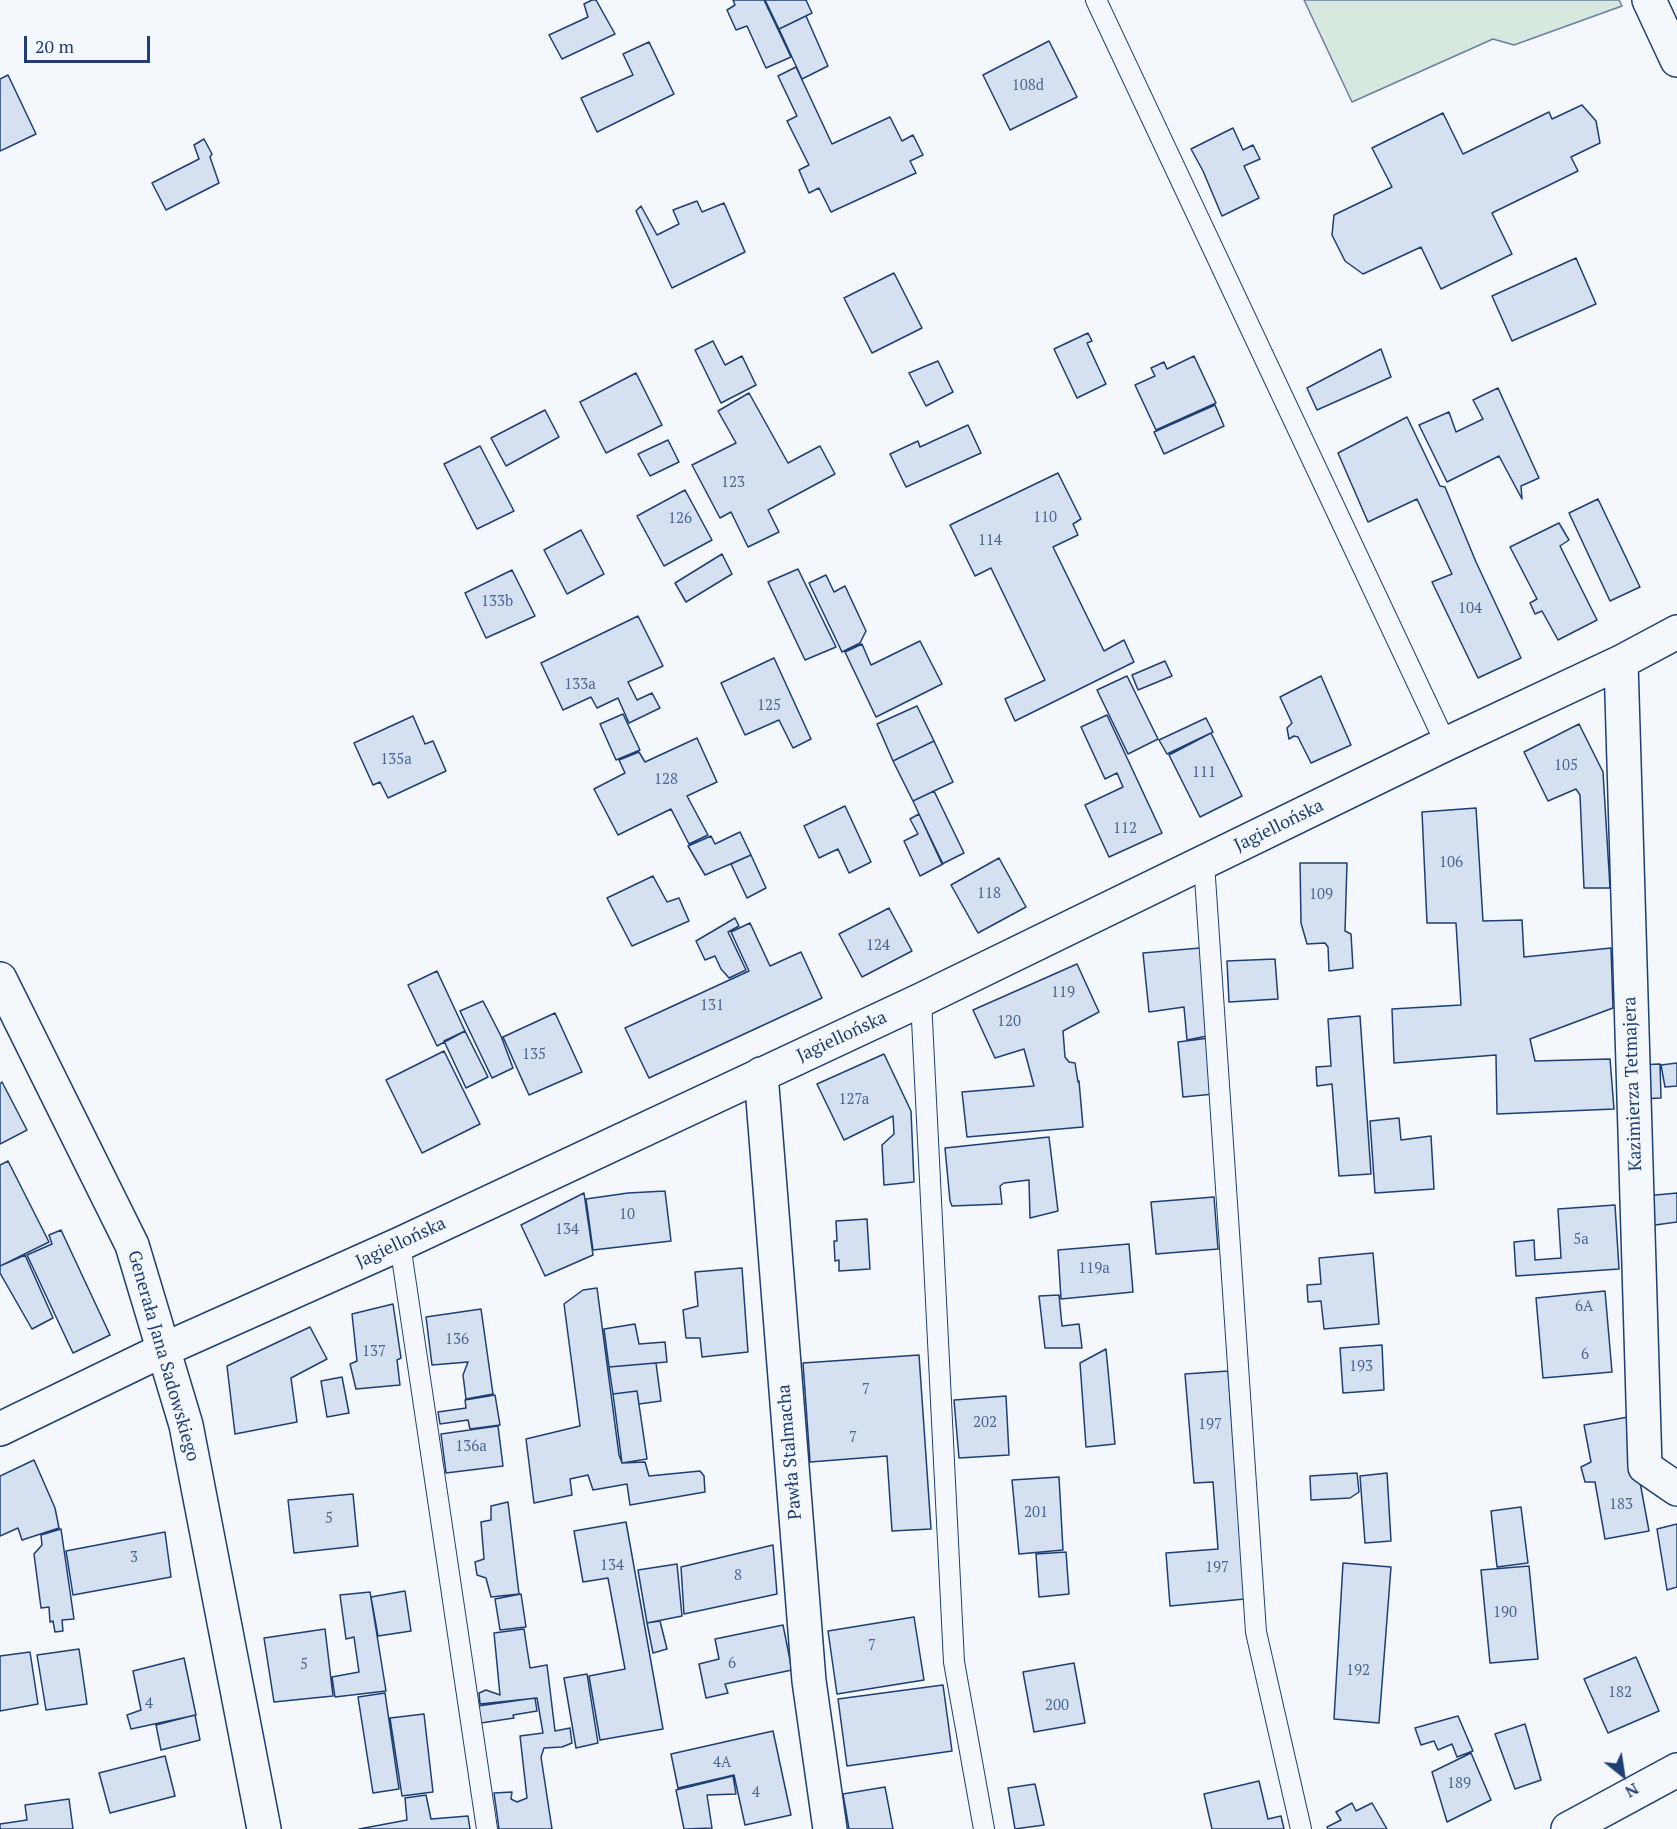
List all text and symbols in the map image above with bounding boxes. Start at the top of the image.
scale bar [27,24,153,62]
text: 20 m [35,34,74,58]
house number: 108d [1012,77,1044,95]
house number: 123 [721,474,745,492]
house number: 110 [1033,509,1057,527]
house number: 126 [668,510,692,528]
house number: 114 [978,532,1002,550]
house number: 133b [481,593,513,611]
house number: 104 [1458,600,1482,618]
house number: 133a [564,676,596,694]
house number: 125 [757,697,781,715]
house number: 135a [380,751,412,769]
house number: 105 [1554,757,1578,775]
house number: 111 [1192,764,1216,782]
house number: 128 [654,771,678,789]
street label: Jagiellońska [1231,795,1327,857]
house number: 112 [1113,820,1137,838]
house number: 106 [1439,854,1463,872]
house number: 118 [977,885,1001,903]
house number: 109 [1309,886,1333,904]
house number: 124 [866,937,890,955]
house number: 119 [1051,984,1075,1002]
street label: Kazimierza Tetmajera [1619,996,1647,1172]
house number: 131 [700,997,724,1015]
street label: Jagiellońska [794,1007,890,1067]
house number: 120 [997,1013,1021,1031]
house number: 135 [522,1046,546,1064]
house number: 127a [839,1091,869,1109]
house number: 10 [619,1206,635,1224]
street label: Jagiellońska [353,1213,449,1273]
house number: 134 [555,1221,579,1239]
house number: 5a [1573,1231,1589,1249]
street label: Generała Jana Sadowskiego [123,1248,203,1464]
house number: 119a [1078,1260,1110,1278]
house number: 6A [1575,1298,1593,1316]
house number: 136 [445,1331,469,1349]
house number: 137 [362,1343,386,1361]
house number: 6 [1581,1346,1589,1364]
house number: 193 [1349,1358,1373,1376]
house number: 7 [862,1381,870,1399]
street label: Pawła Stalmacha [773,1383,807,1521]
house number: 202 [973,1414,997,1432]
house number: 197 [1198,1416,1222,1434]
house number: 7 [849,1429,857,1447]
house number: 136a [455,1438,487,1456]
house number: 183 [1609,1496,1633,1514]
house number: 201 [1024,1504,1048,1522]
house number: 5 [325,1510,333,1528]
house number: 3 [130,1549,138,1567]
house number: 134 [600,1557,624,1575]
house number: 197 [1205,1559,1229,1577]
house number: 8 [734,1567,742,1585]
house number: 190 [1493,1604,1517,1622]
house number: 7 [868,1637,876,1655]
house number: 6 [728,1655,736,1673]
house number: 5 [300,1656,308,1674]
house number: 192 [1346,1662,1370,1680]
house number: 182 [1608,1684,1632,1702]
house number: 4 [145,1695,153,1713]
house number: 200 [1045,1697,1069,1715]
north arrow [1593,1745,1653,1805]
house number: 4A [713,1754,731,1772]
house number: 189 [1447,1775,1471,1793]
text: N [1621,1778,1643,1803]
house number: 4 [752,1784,760,1802]

